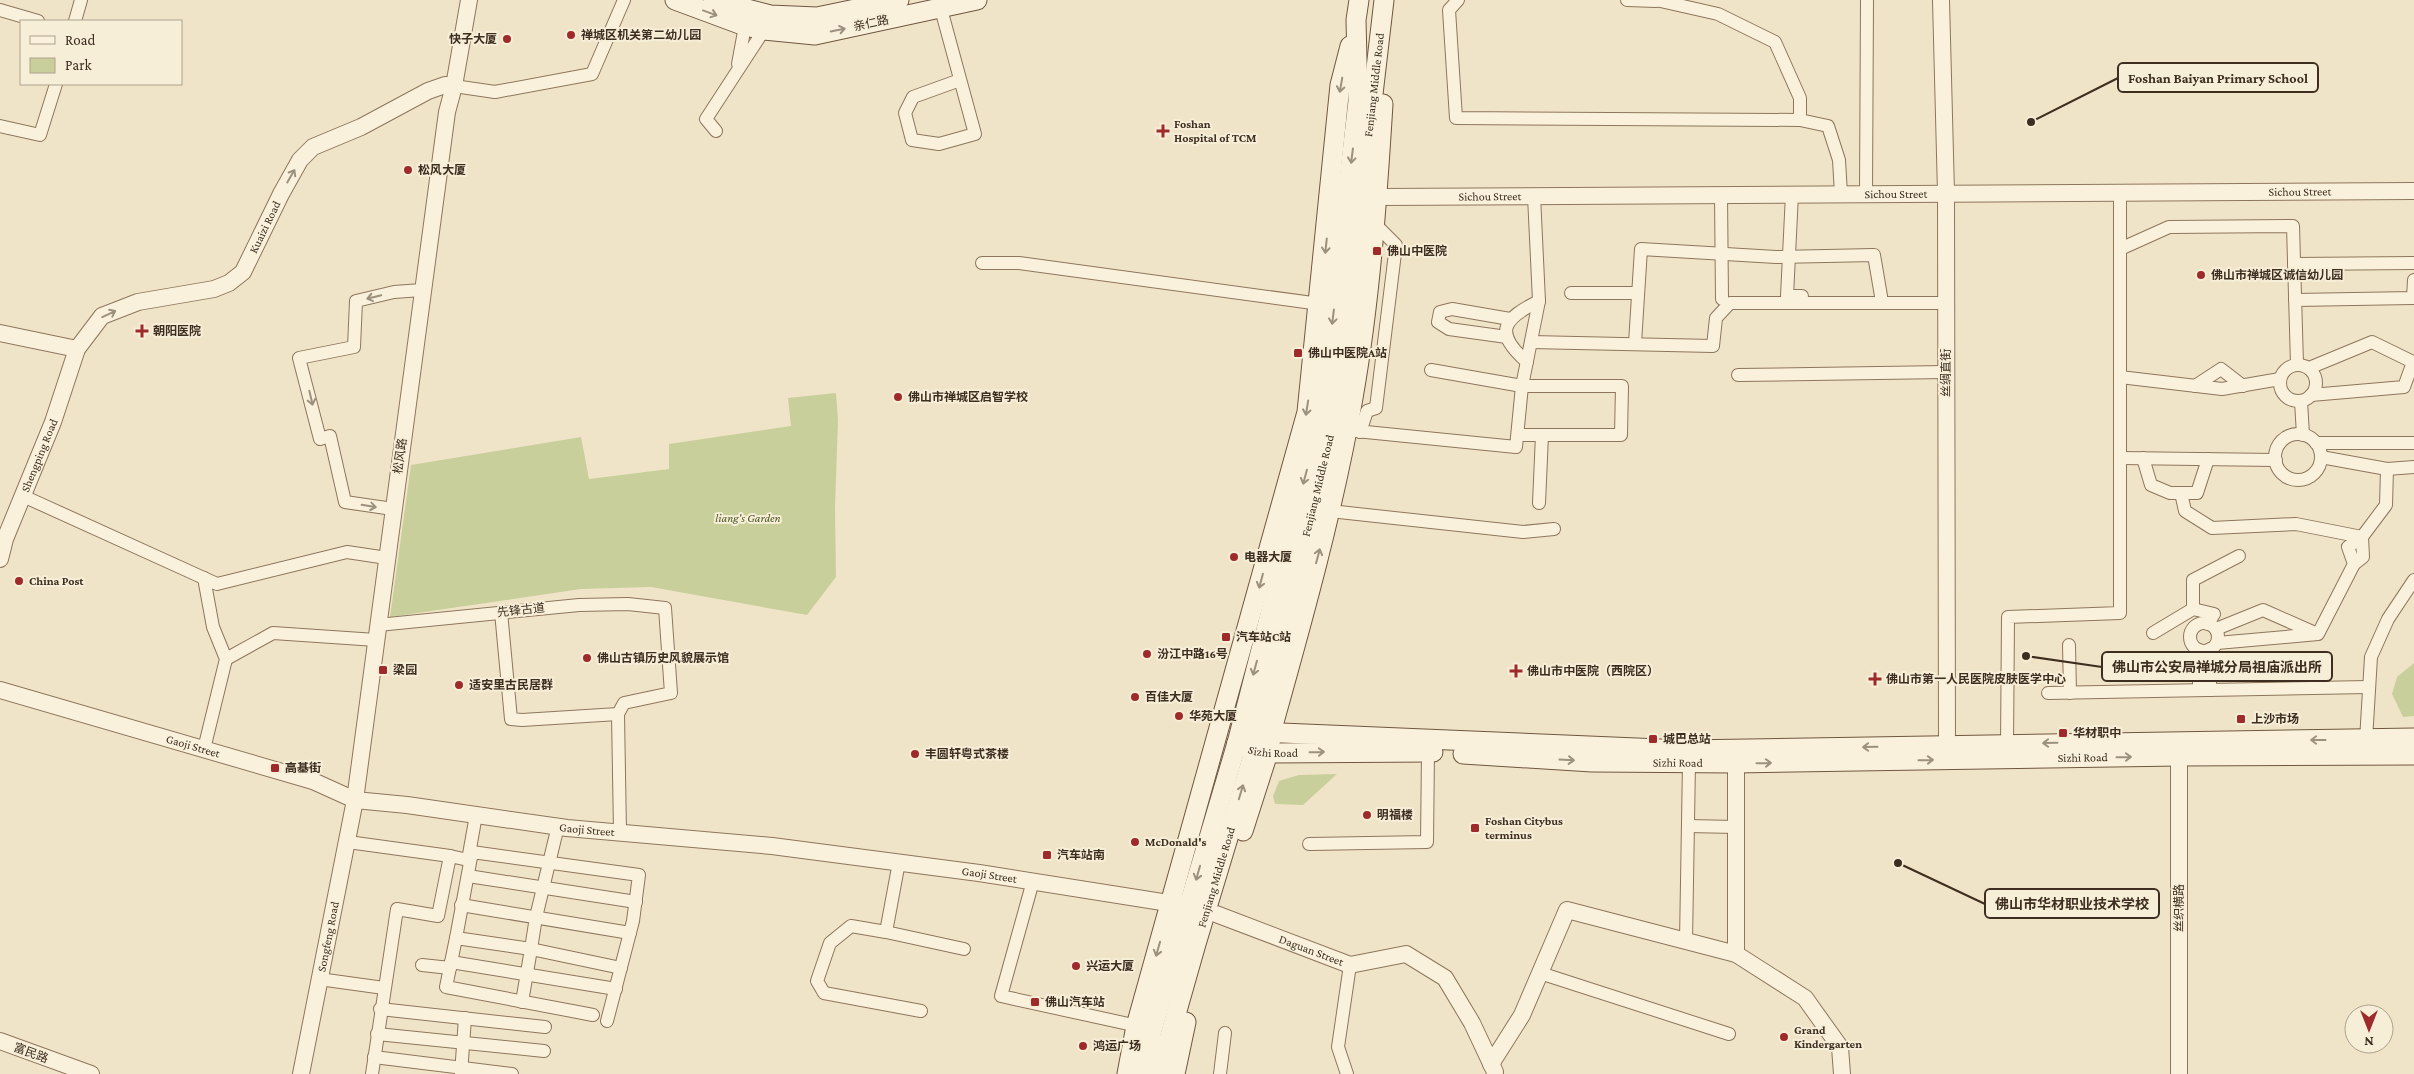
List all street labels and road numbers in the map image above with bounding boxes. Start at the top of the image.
street label: 亲仁路 [852,12,890,34]
street label: Fenjiang Middle Road [1361,32,1387,138]
street label: Sichou Street [2268,184,2332,199]
street label: Sichou Street [1865,187,1928,201]
street label: Sichou Street [1459,189,1522,204]
street label: Kuaizi Road [246,198,284,256]
street label: 丝绸直街 [1939,349,1953,397]
street label: Shengping Road [18,416,61,494]
street label: Fenjiang Middle Road [1299,432,1337,538]
street label: 松风路 [391,437,409,475]
street label: 先锋古道 [496,601,546,619]
street label: Gaoji Street [164,732,223,761]
street label: Sizhi Road [1246,742,1299,760]
street label: Sizhi Road [2058,750,2109,765]
street label: Sizhi Road [1653,755,1704,770]
street label: Gaoji Street [558,820,616,839]
street label: Fenjiang Middle Road [1194,825,1238,929]
street label: Gaoji Street [961,864,1019,886]
street label: 丝织横路 [2172,884,2186,932]
street label: Songfeng Road [314,900,342,973]
street label: Daguan Street [1277,932,1347,969]
street label: 富民路 [12,1040,50,1066]

